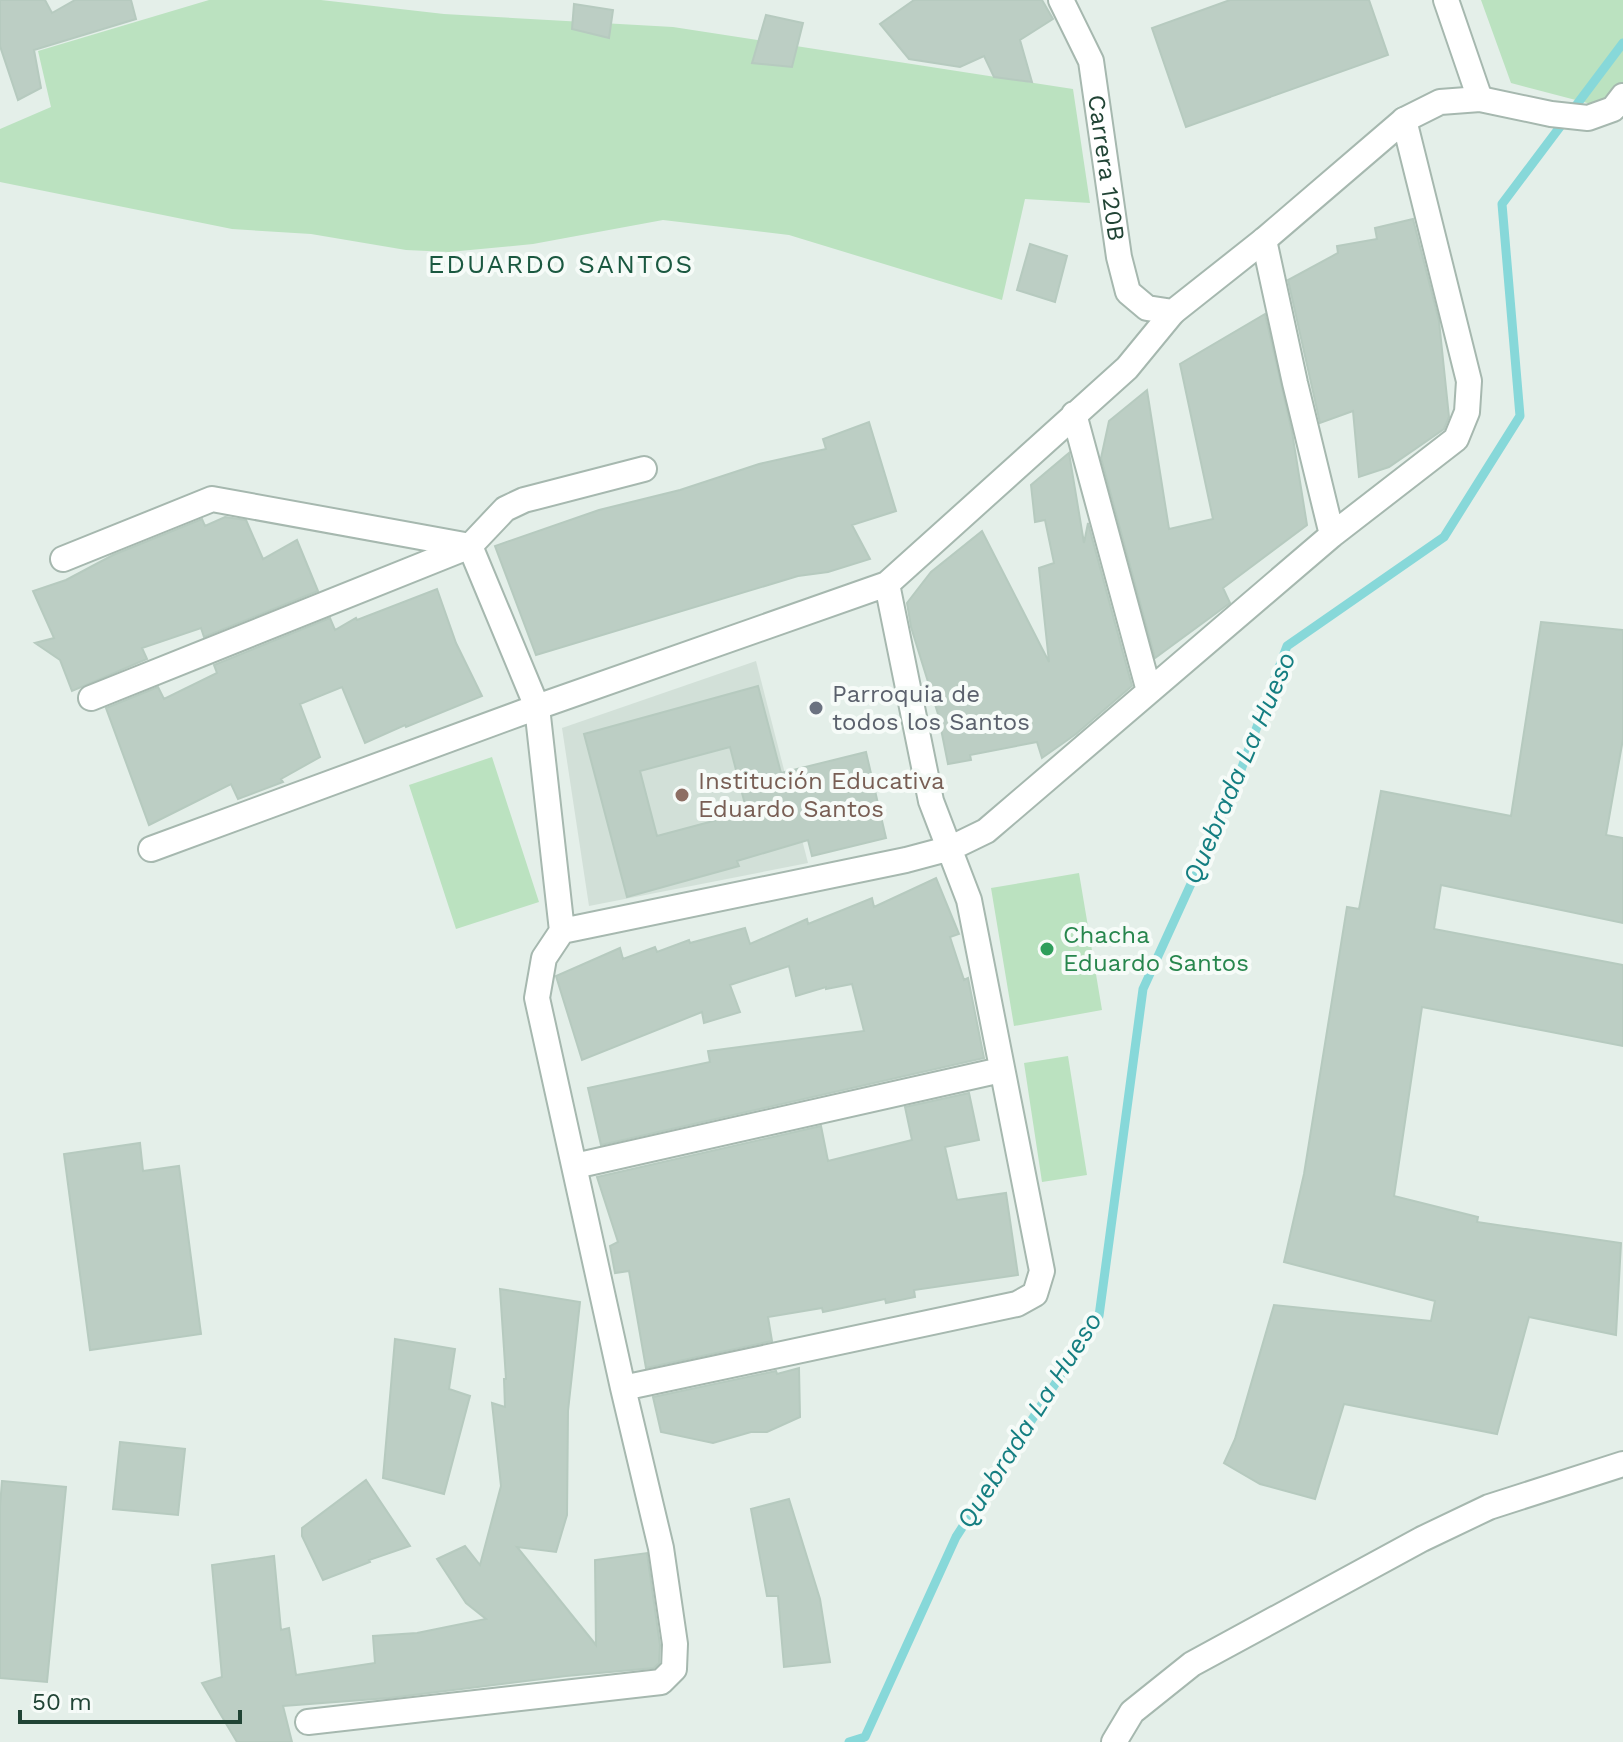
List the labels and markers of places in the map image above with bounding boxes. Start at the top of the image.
place label: Parroquia de todos los Santos [832,680,1030,736]
marker: Parroquia de todos los Santos [807,699,825,717]
place label: Institución Educativa Eduardo Santos [698,767,945,823]
marker: Institución Educativa Eduardo Santos [673,786,691,804]
place label: Chacha Eduardo Santos [1063,921,1249,977]
marker: Chacha Eduardo Santos [1038,940,1056,958]

